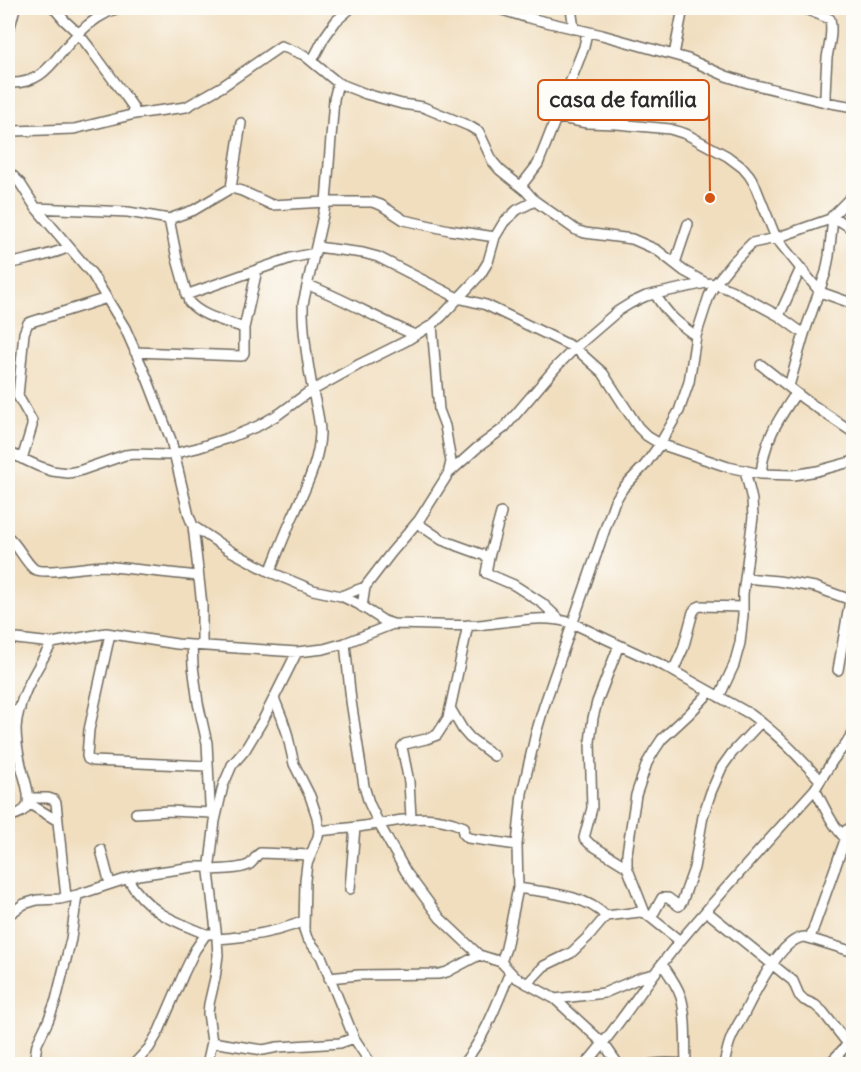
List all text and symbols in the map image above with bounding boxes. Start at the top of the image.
callout: casa de família [538,80,709,120]
text: casa de família [549,85,697,113]

